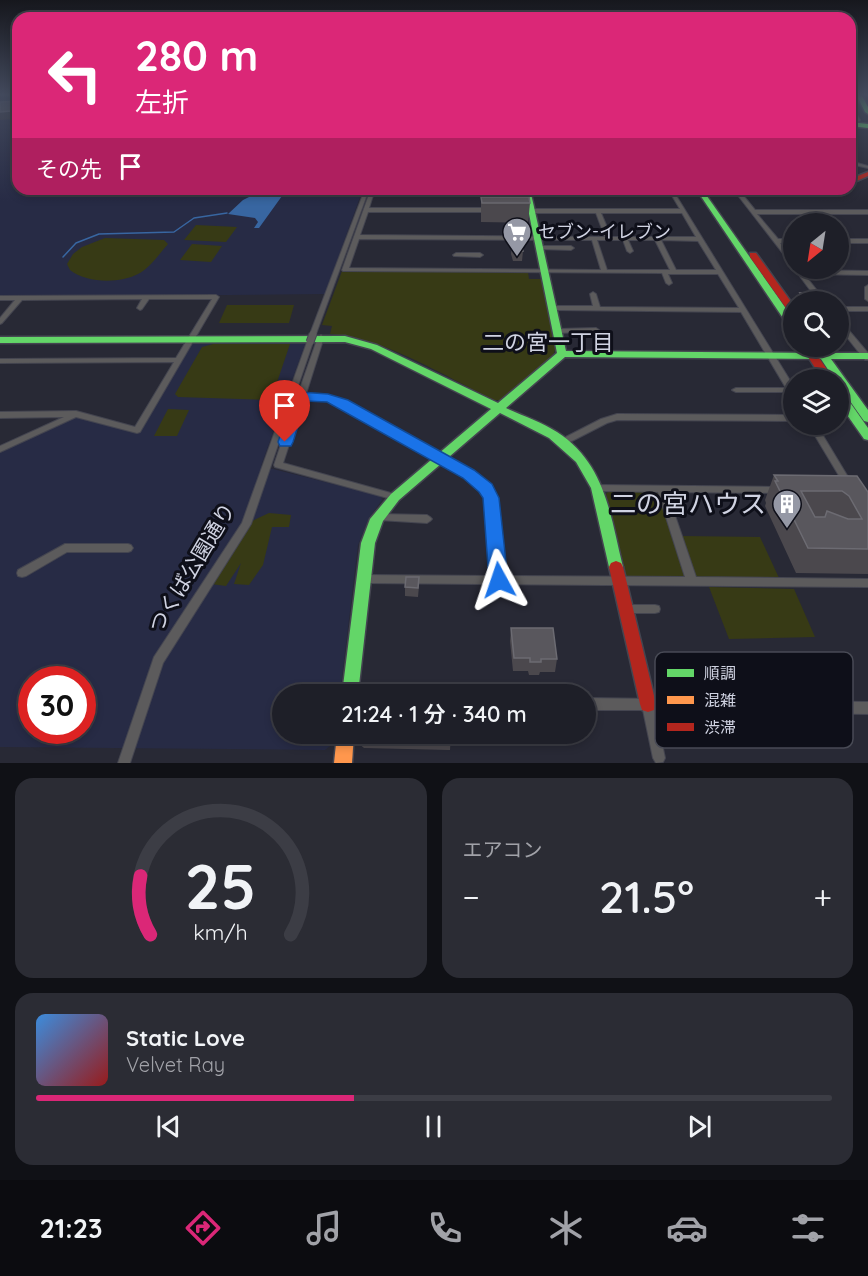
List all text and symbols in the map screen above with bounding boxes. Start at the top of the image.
text: 280 m [135,29,258,82]
icon: left [36,36,114,114]
text: 左折 [135,85,189,119]
icon: arrive [114,150,147,183]
text: その先 [36,155,102,183]
north arrow [783,213,849,279]
map controls [783,213,849,435]
supermarket icon: セブン-イレブン [501,216,533,258]
place label: セブン-イレブン [538,220,671,243]
button: search [783,291,849,357]
district label: 二の宮一丁目 [482,328,614,356]
button: layers [783,369,849,435]
pin [259,380,310,442]
icon: arrive [268,389,301,422]
place label: 二の宮ハウス [610,487,766,520]
building icon: 二の宮ハウス [771,488,803,530]
street label: つくば公園通り [142,498,240,637]
position arrow [467,548,531,612]
legend [655,652,853,748]
text: 順調 [704,663,736,683]
speed limit sign: 30 [18,666,96,744]
text: 混雑 [704,690,736,710]
text: 21:24 · 1 分 · 340 m [341,700,527,728]
text: 渋滞 [704,717,736,737]
text: エアコン [463,837,543,862]
text: 25 [185,847,256,925]
text: 21.5° [599,868,694,924]
text: − [463,876,480,917]
text: + [813,876,832,917]
text: km/h [194,919,248,945]
text: Static Love [126,1024,245,1052]
text: Velvet Ray [126,1052,225,1077]
icon: previous [152,1110,185,1143]
icon: pause [417,1110,450,1143]
icon: next [683,1110,716,1143]
icon: directions [182,1207,224,1249]
icon: music [303,1207,345,1249]
icon: phone [424,1207,466,1249]
icon: climate [545,1207,587,1249]
icon: car [666,1207,708,1249]
icon: filters [787,1207,829,1249]
text: 21:23 [39,1211,103,1245]

